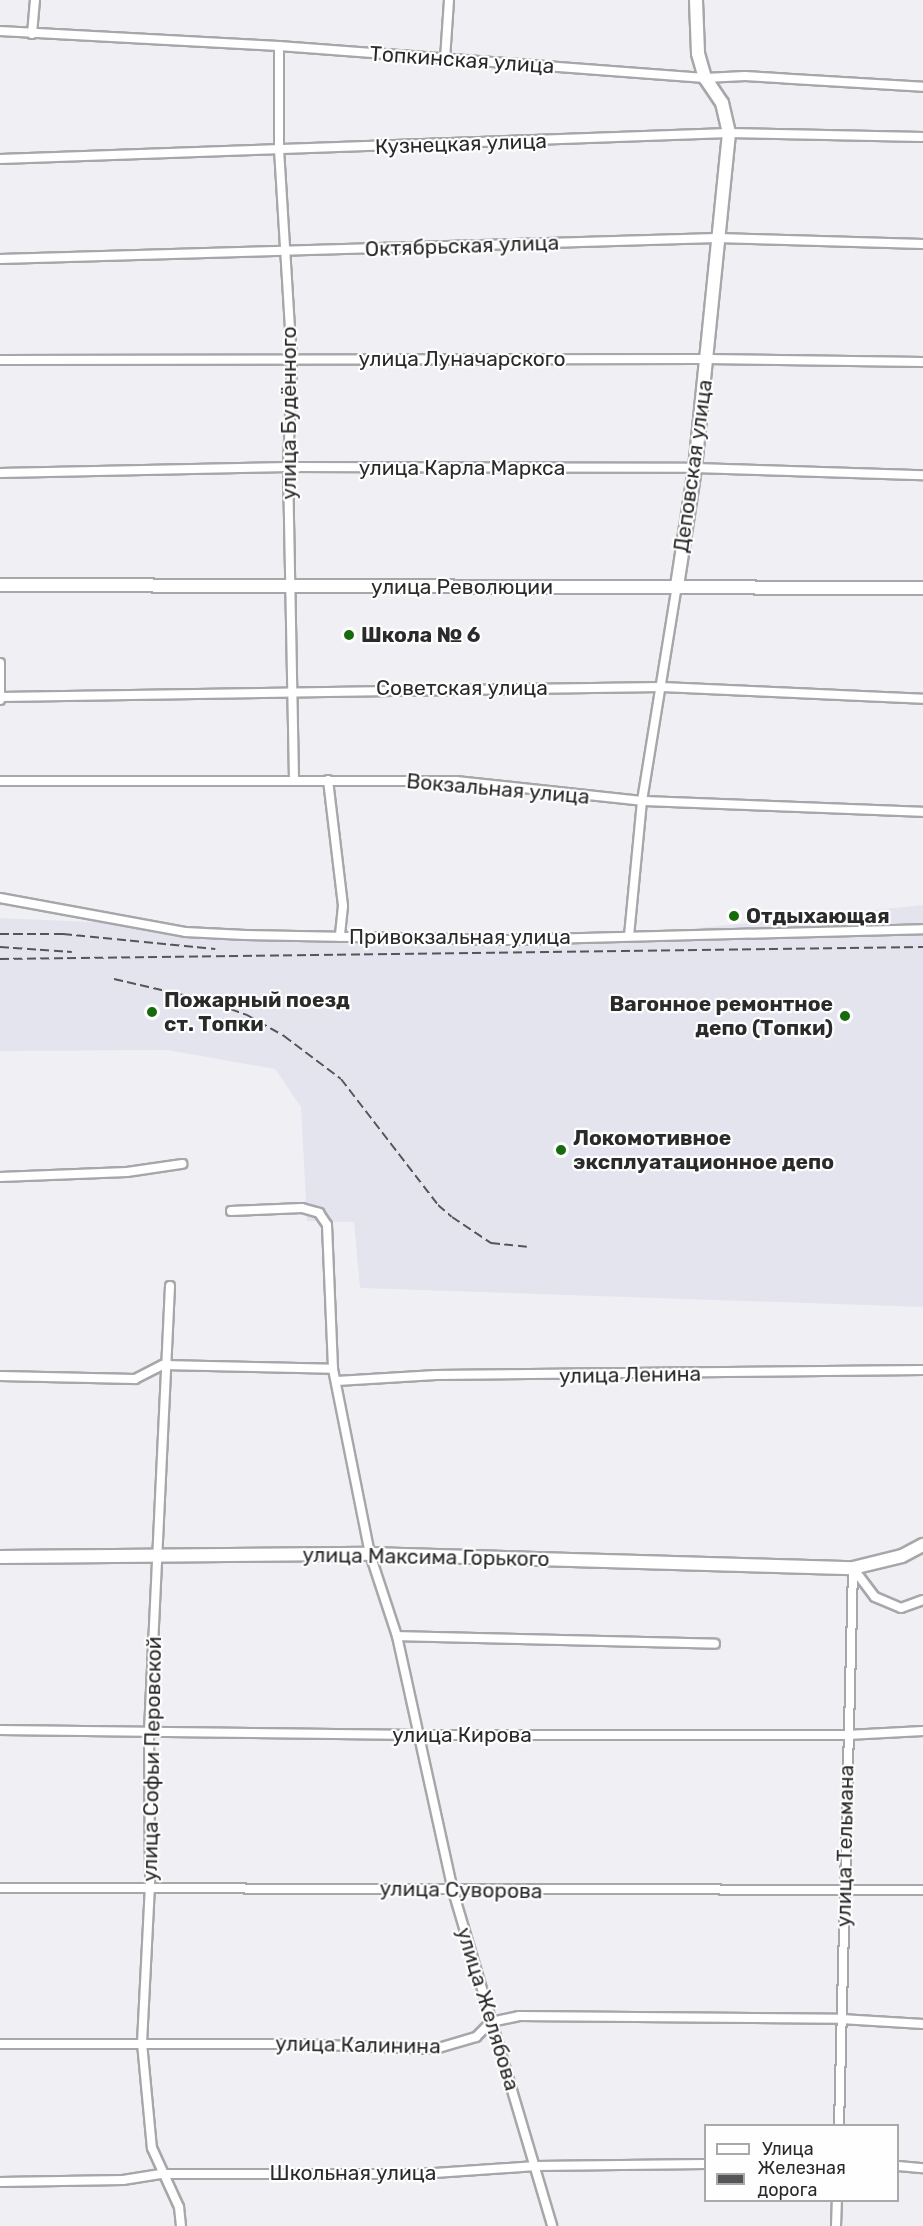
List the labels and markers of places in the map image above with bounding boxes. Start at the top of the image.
place label: Школа № 6 [361,622,480,648]
marker: Школа № 6 [342,628,356,642]
place label: Отдыхающая [746,903,890,929]
marker: Отдыхающая [727,909,741,923]
place label: Пожарный поезд ст. Топки [164,987,350,1037]
place label: Вагонное ремонтное депо (Топки) [610,991,833,1041]
marker: Пожарный поезд ст. Топки [145,1005,159,1019]
marker: Вагонное ремонтное депо (Топки) [838,1009,852,1023]
place label: Локомотивное эксплуатационное депо [573,1125,834,1175]
marker: Локомотивное эксплуатационное депо [554,1143,568,1157]

